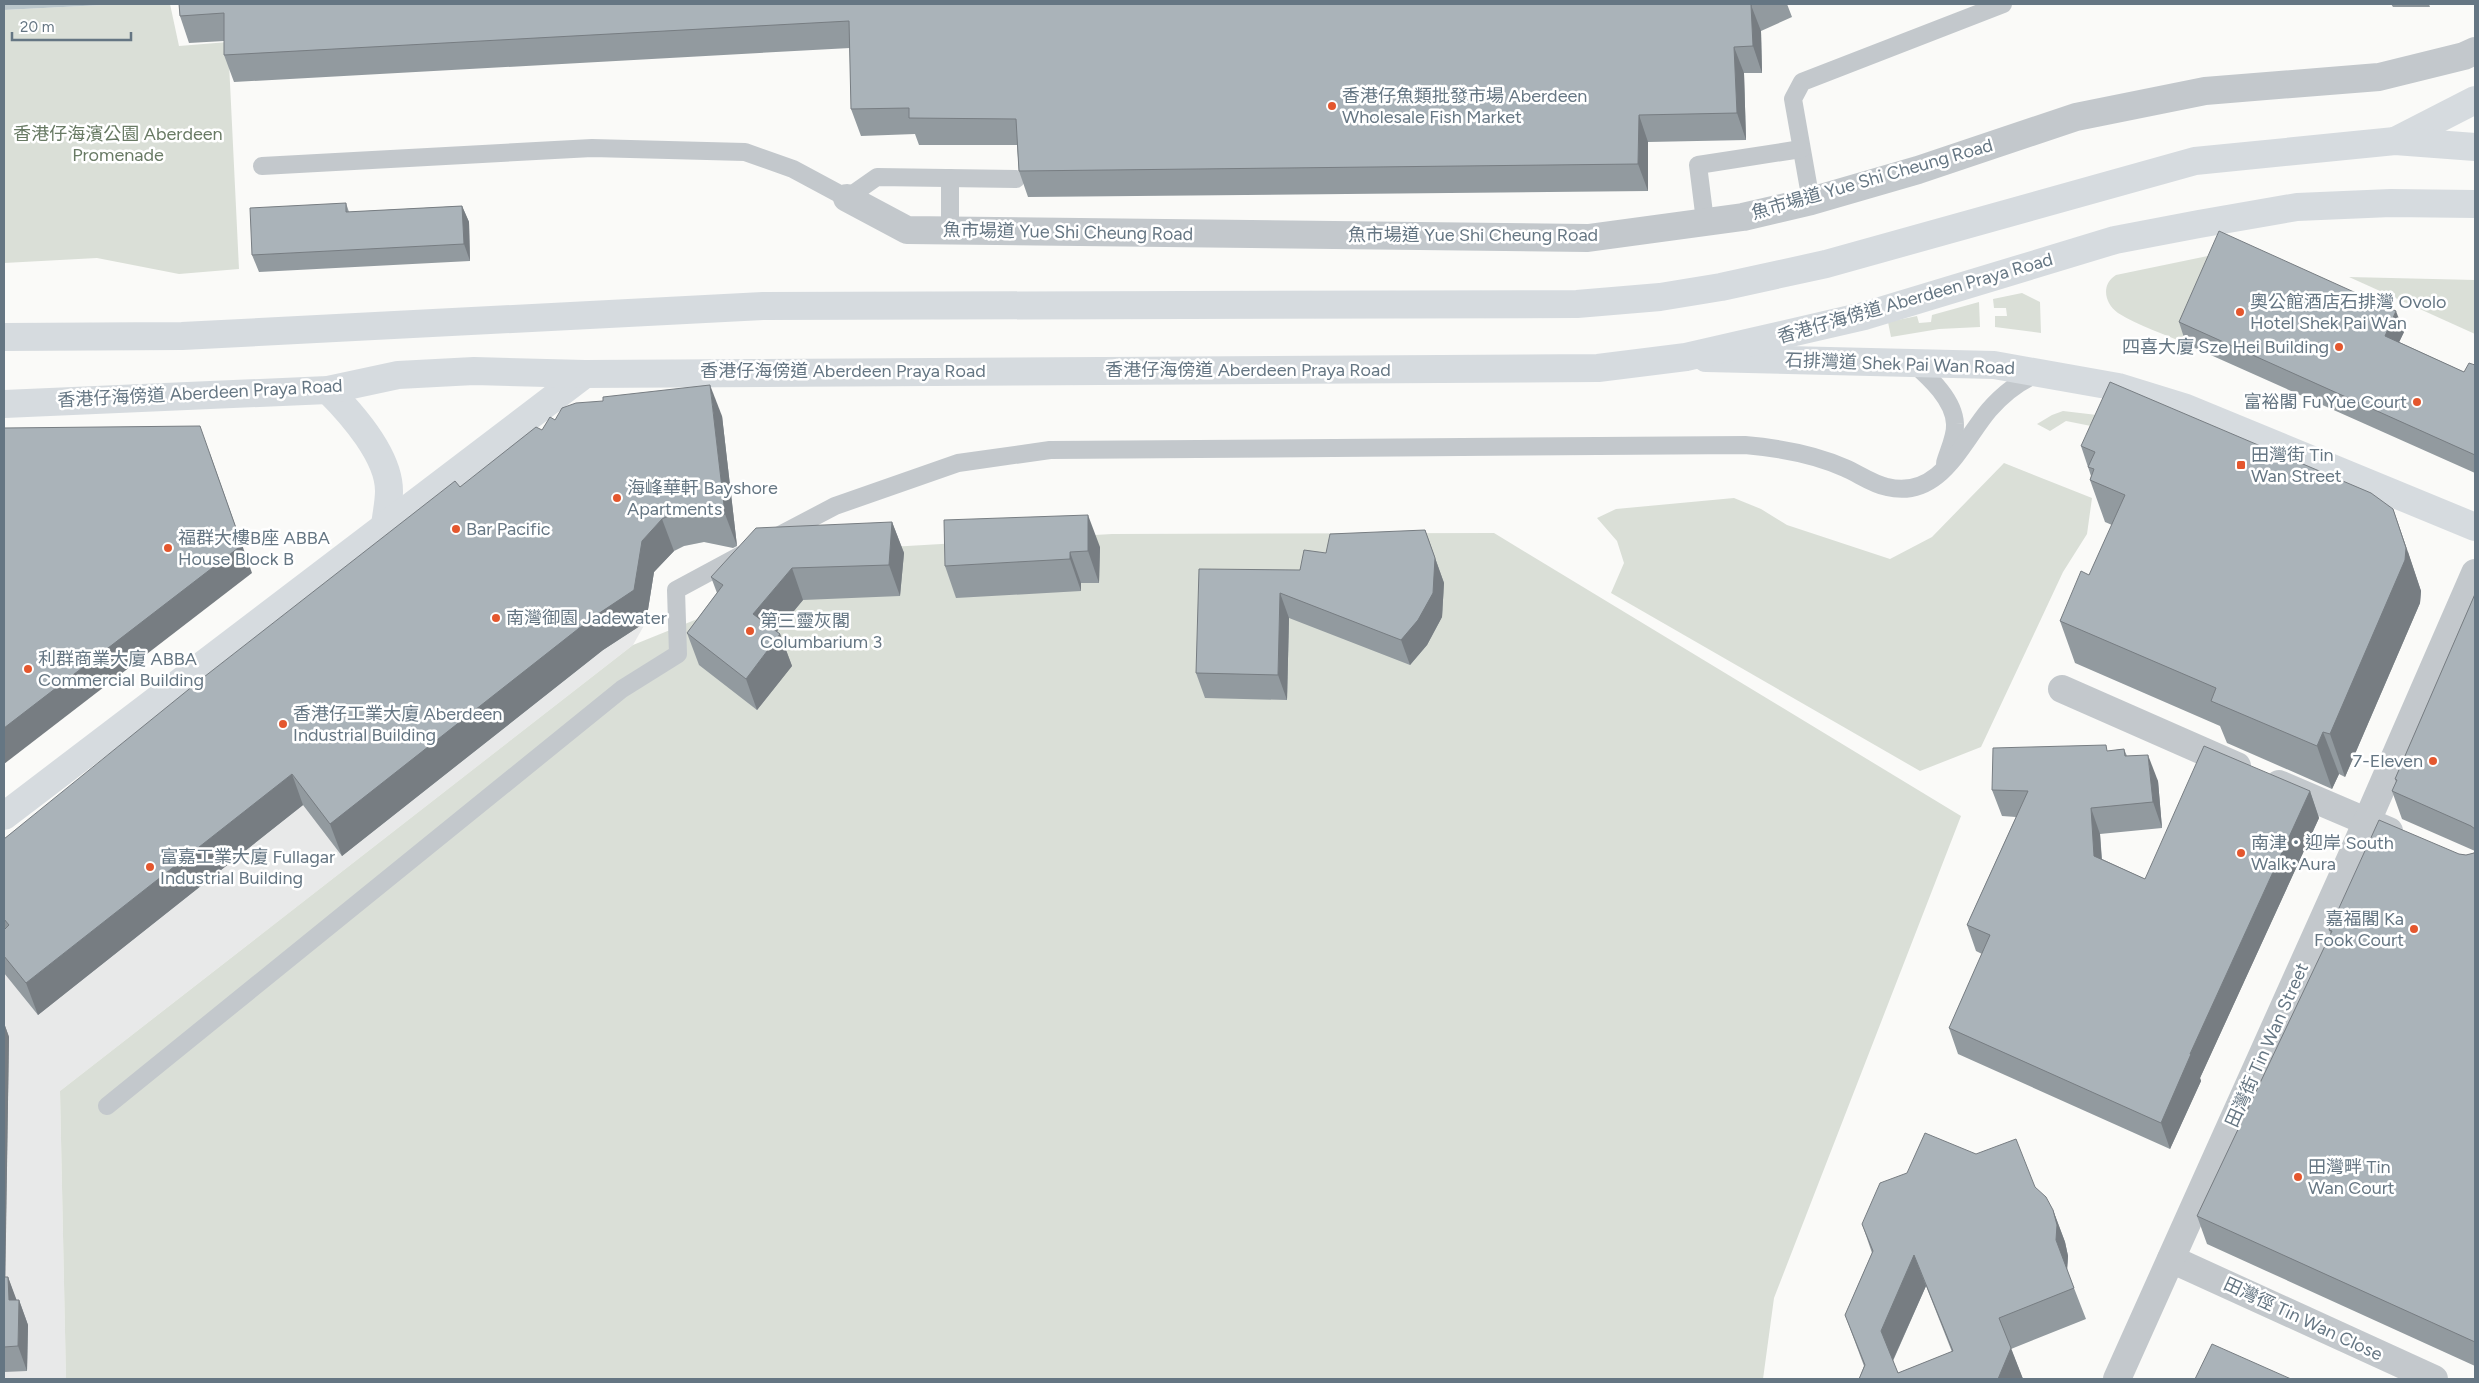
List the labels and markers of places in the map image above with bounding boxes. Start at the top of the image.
place label: 香港仔魚類批發市場 Aberdeen Wholesale Fish Market [1342,85,1587,128]
marker: 香港仔魚類批發市場 Aberdeen Wholesale Fish Market [1326,100,1338,112]
place label: 奧公館酒店石排灣 Ovolo Hotel Shek Pai Wan [2250,291,2446,334]
marker: 奧公館酒店石排灣 Ovolo Hotel Shek Pai Wan [2234,306,2246,318]
place label: 四喜大廈 Sze Hei Building [2122,336,2329,358]
marker: 四喜大廈 Sze Hei Building [2333,341,2345,353]
place label: 富裕閣 Fu Yue Court [2243,391,2407,413]
marker: 富裕閣 Fu Yue Court [2411,396,2423,408]
place label: 田灣街 Tin Wan Street [2251,444,2342,487]
marker: 田灣街 Tin Wan Street [2235,459,2247,471]
place label: 海峰華軒 Bayshore Apartments [627,477,778,520]
marker: 海峰華軒 Bayshore Apartments [611,492,623,504]
place label: Bar Pacific [466,518,551,540]
marker: Bar Pacific [450,523,462,535]
place label: 福群大樓B座 ABBA House Block B [178,527,330,570]
marker: 福群大樓B座 ABBA House Block B [162,542,174,554]
place label: 南灣御園 Jadewater [506,607,667,629]
place label: 第三靈灰閣 Columbarium 3 [760,610,882,653]
marker: 南灣御園 Jadewater [490,612,502,624]
marker: 第三靈灰閣 Columbarium 3 [744,625,756,637]
place label: 利群商業大廈 ABBA Commercial Building [38,648,204,691]
marker: 利群商業大廈 ABBA Commercial Building [22,663,34,675]
place label: 香港仔工業大廈 Aberdeen Industrial Building [293,703,502,746]
marker: 香港仔工業大廈 Aberdeen Industrial Building [277,718,289,730]
place label: 7-Eleven [2353,750,2423,772]
marker: 7-Eleven [2427,755,2439,767]
place label: 南津‧迎岸 South Walk･Aura [2251,832,2394,875]
place label: 富嘉工業大廈 Fullagar Industrial Building [160,846,335,889]
marker: 南津‧迎岸 South Walk･Aura [2235,847,2247,859]
marker: 富嘉工業大廈 Fullagar Industrial Building [144,861,156,873]
place label: 嘉福閣 Ka Fook Court [2314,908,2404,951]
marker: 嘉福閣 Ka Fook Court [2408,923,2420,935]
place label: 田灣畔 Tin Wan Court [2308,1156,2395,1199]
marker: 田灣畔 Tin Wan Court [2292,1171,2304,1183]

